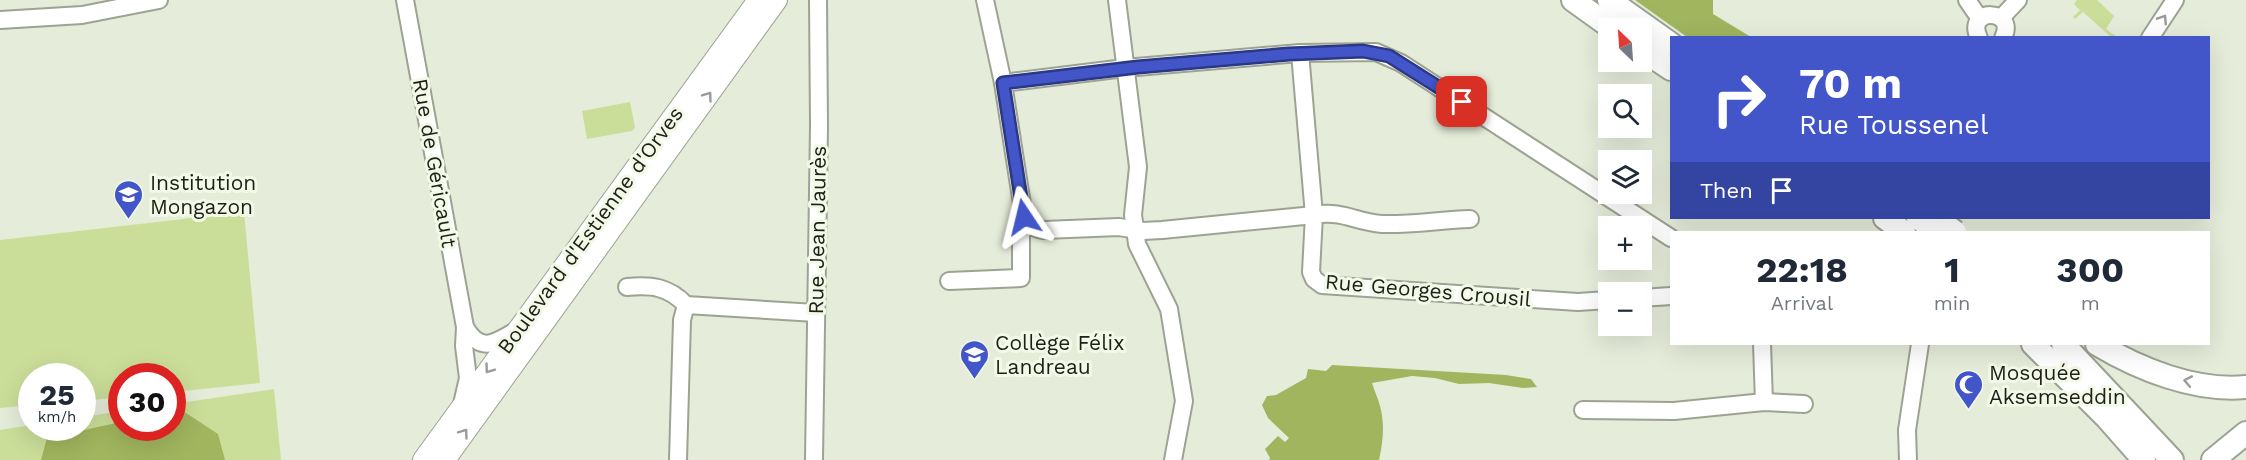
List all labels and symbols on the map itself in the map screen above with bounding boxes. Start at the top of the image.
one-way arrow [2155,15,2167,25]
north arrow [1598,18,1652,72]
street label: Rue de Géricault [408,76,462,250]
pin [1436,76,1487,127]
one-way arrow [701,91,712,102]
street label: Boulevard d'Estienne d'Orves [492,102,688,358]
street label: Rue Jean Jaurès [803,145,831,315]
place label: Institution Mongazon [150,170,256,219]
school or university icon: Institution Mongazon [113,178,145,220]
position arrow [992,185,1056,249]
street label: Rue Georges Crousil [1324,269,1533,312]
place label: Collège Félix Landreau [995,330,1124,379]
school or university icon: Collège Félix Landreau [958,338,990,380]
place label: Mosquée Aksemseddin [1989,360,2126,409]
one-way arrow [485,362,496,373]
speed limit sign: 30 [108,363,186,441]
mosque icon: Mosquée Aksemseddin [1952,368,1984,410]
one-way arrow [2183,375,2193,388]
one-way arrow [457,429,468,440]

